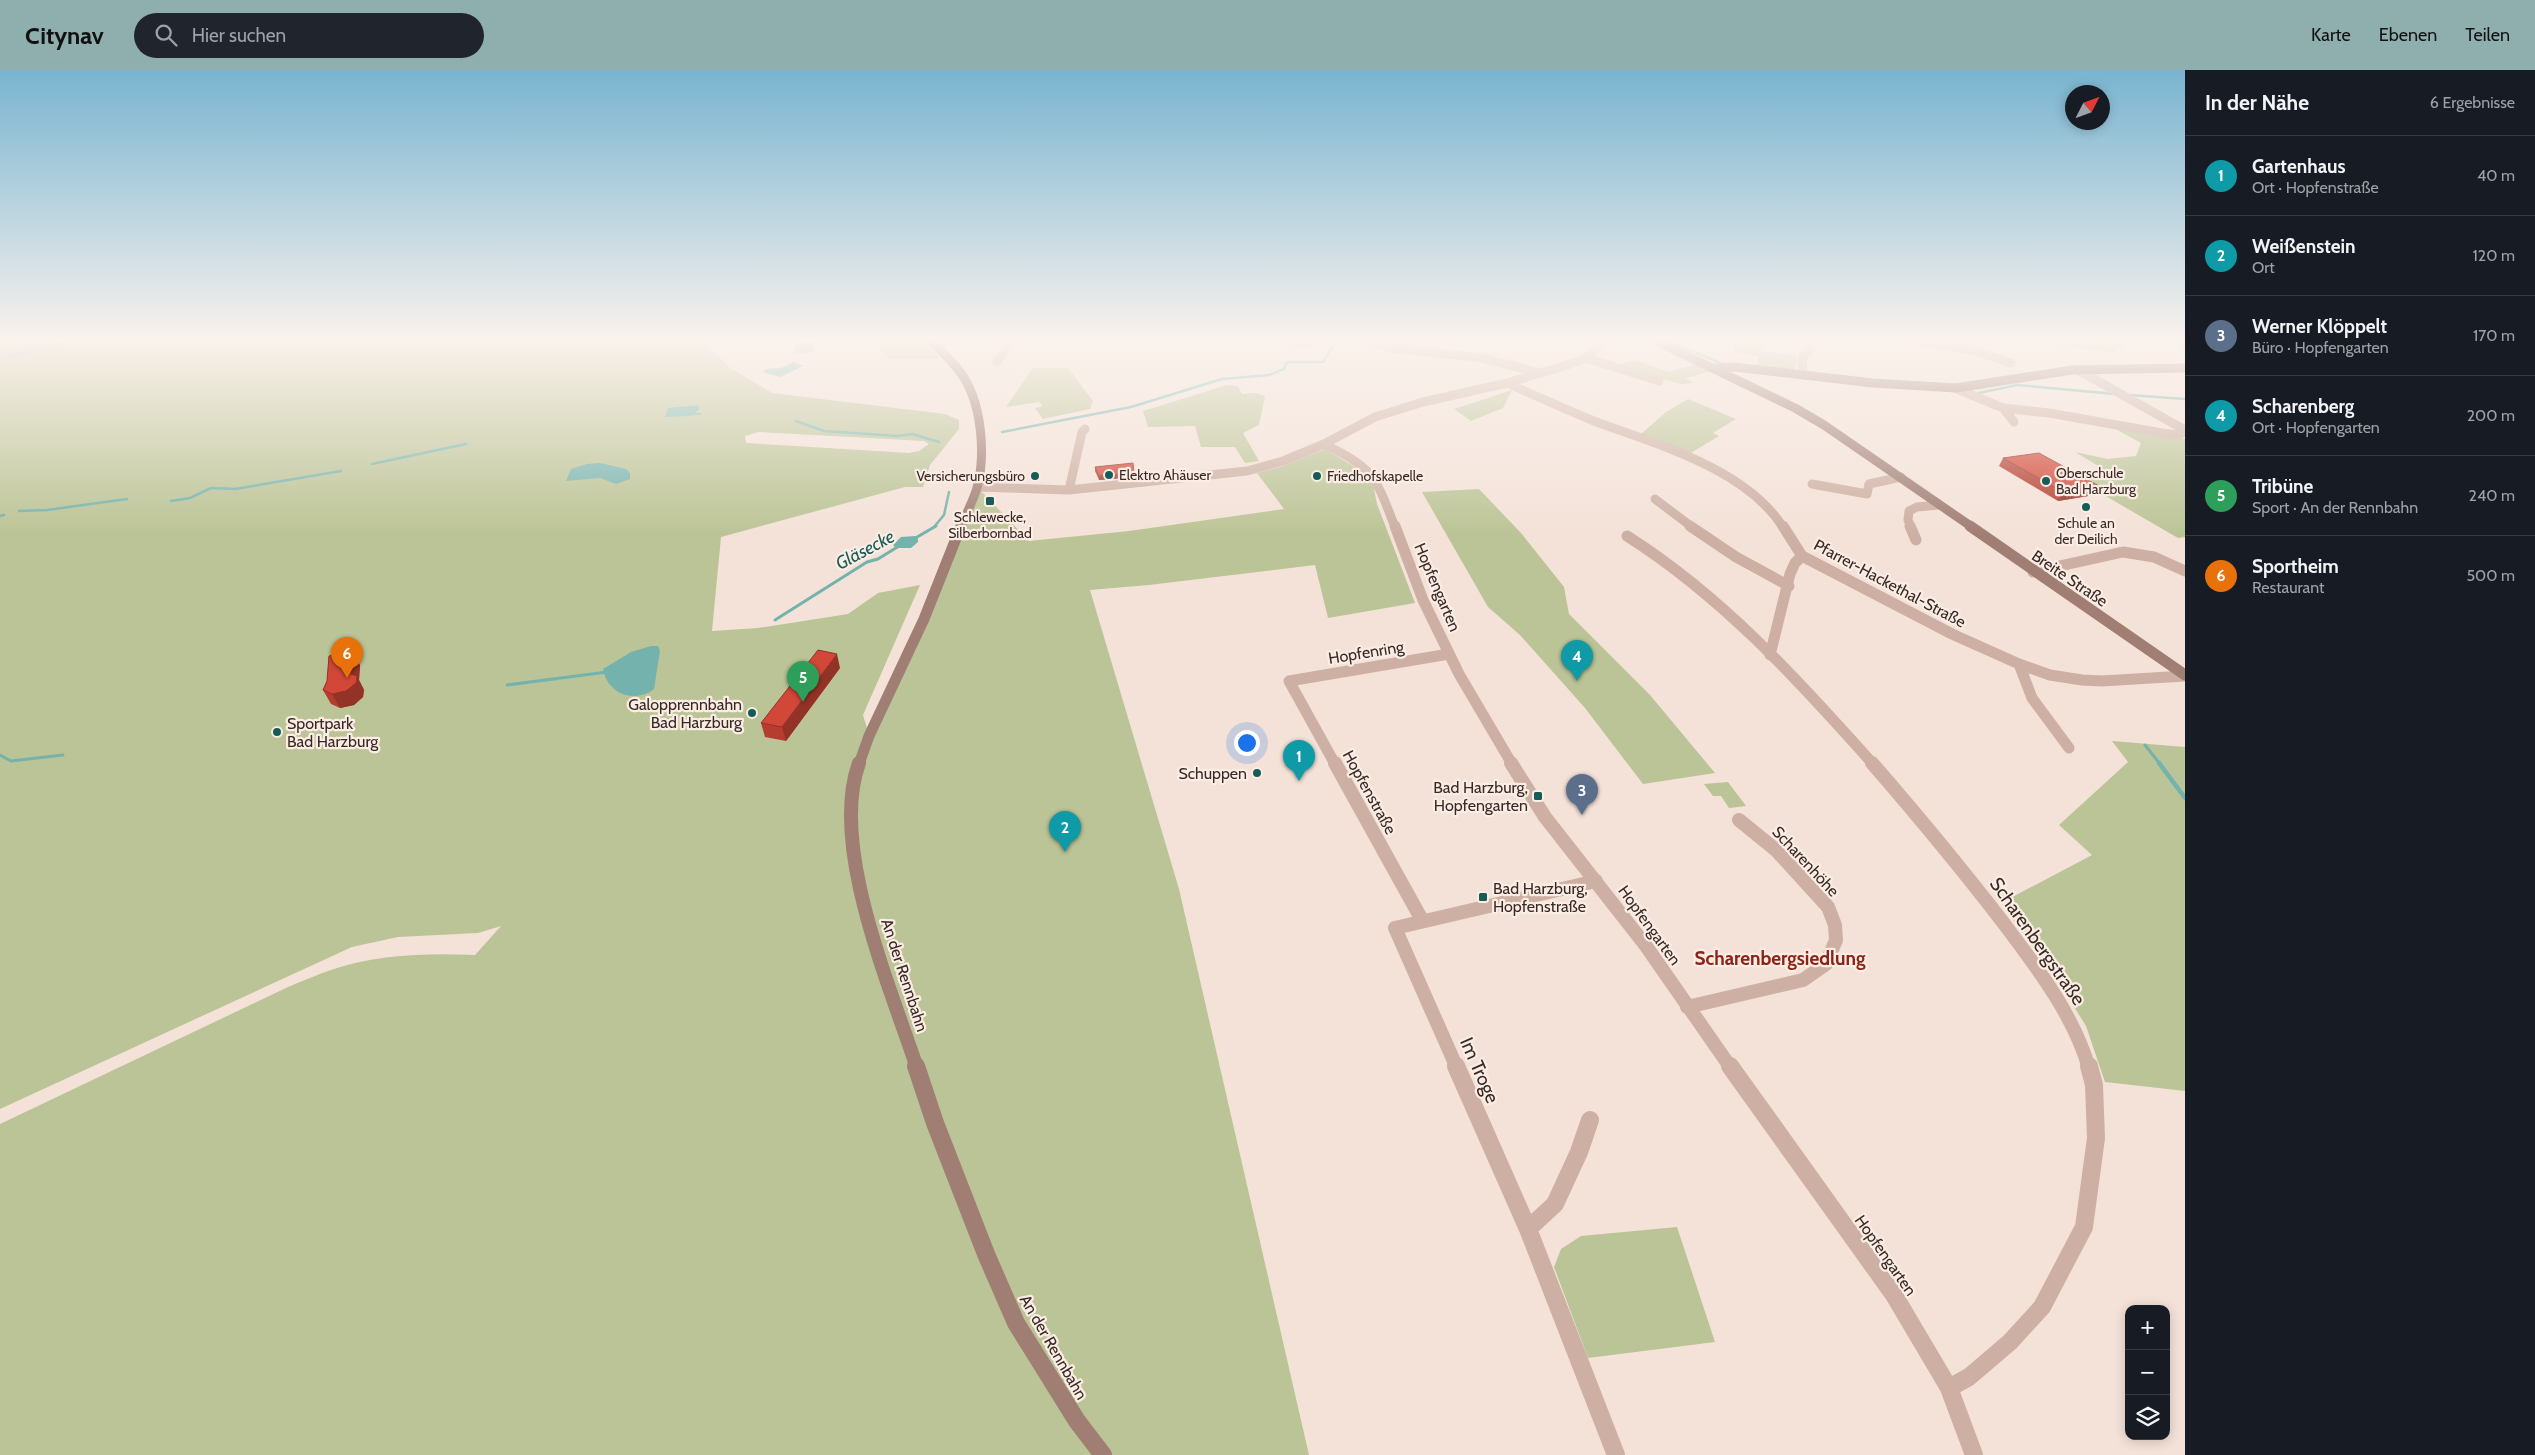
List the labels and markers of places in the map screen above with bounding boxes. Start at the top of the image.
place label: Oberschule Bad Harzburg [2056,464,2137,498]
place label: Elektro Ahäuser [1119,466,1211,484]
place label: Versicherungsbüro [916,467,1025,485]
place label: Friedhofskapelle [1327,467,1423,485]
marker: Elektro Ahäuser [1103,469,1115,481]
marker: Versicherungsbüro [1029,470,1041,482]
marker: Friedhofskapelle [1311,470,1323,482]
marker: Oberschule Bad Harzburg [2040,475,2052,487]
marker: Schlewecke, Silberbornbad [984,495,996,507]
marker: Schule an der Deilich [2080,501,2092,513]
place label: Schlewecke, Silberbornbad [948,508,1032,542]
place label: Schule an der Deilich [2055,514,2117,548]
pin: 6 [331,637,363,678]
pin: 4 [1561,640,1593,681]
pin: 5 [787,661,819,702]
place label: Galopprennbahn Bad Harzburg [628,695,743,732]
marker: Galopprennbahn Bad Harzburg [746,707,758,719]
place label: Sportpark Bad Harzburg [287,714,379,751]
marker: Sportpark Bad Harzburg [271,726,283,738]
pin: 1 [1283,740,1315,781]
place label: Schuppen [1178,764,1247,783]
marker: Schuppen [1251,767,1263,779]
pin: 3 [1566,774,1598,815]
place label: Bad Harzburg, Hopfengarten [1433,778,1528,815]
marker: Bad Harzburg, Hopfengarten [1532,790,1544,802]
pin: 2 [1049,811,1081,852]
place label: Bad Harzburg, Hopfenstraße [1493,879,1588,916]
marker: Bad Harzburg, Hopfenstraße [1477,891,1489,903]

